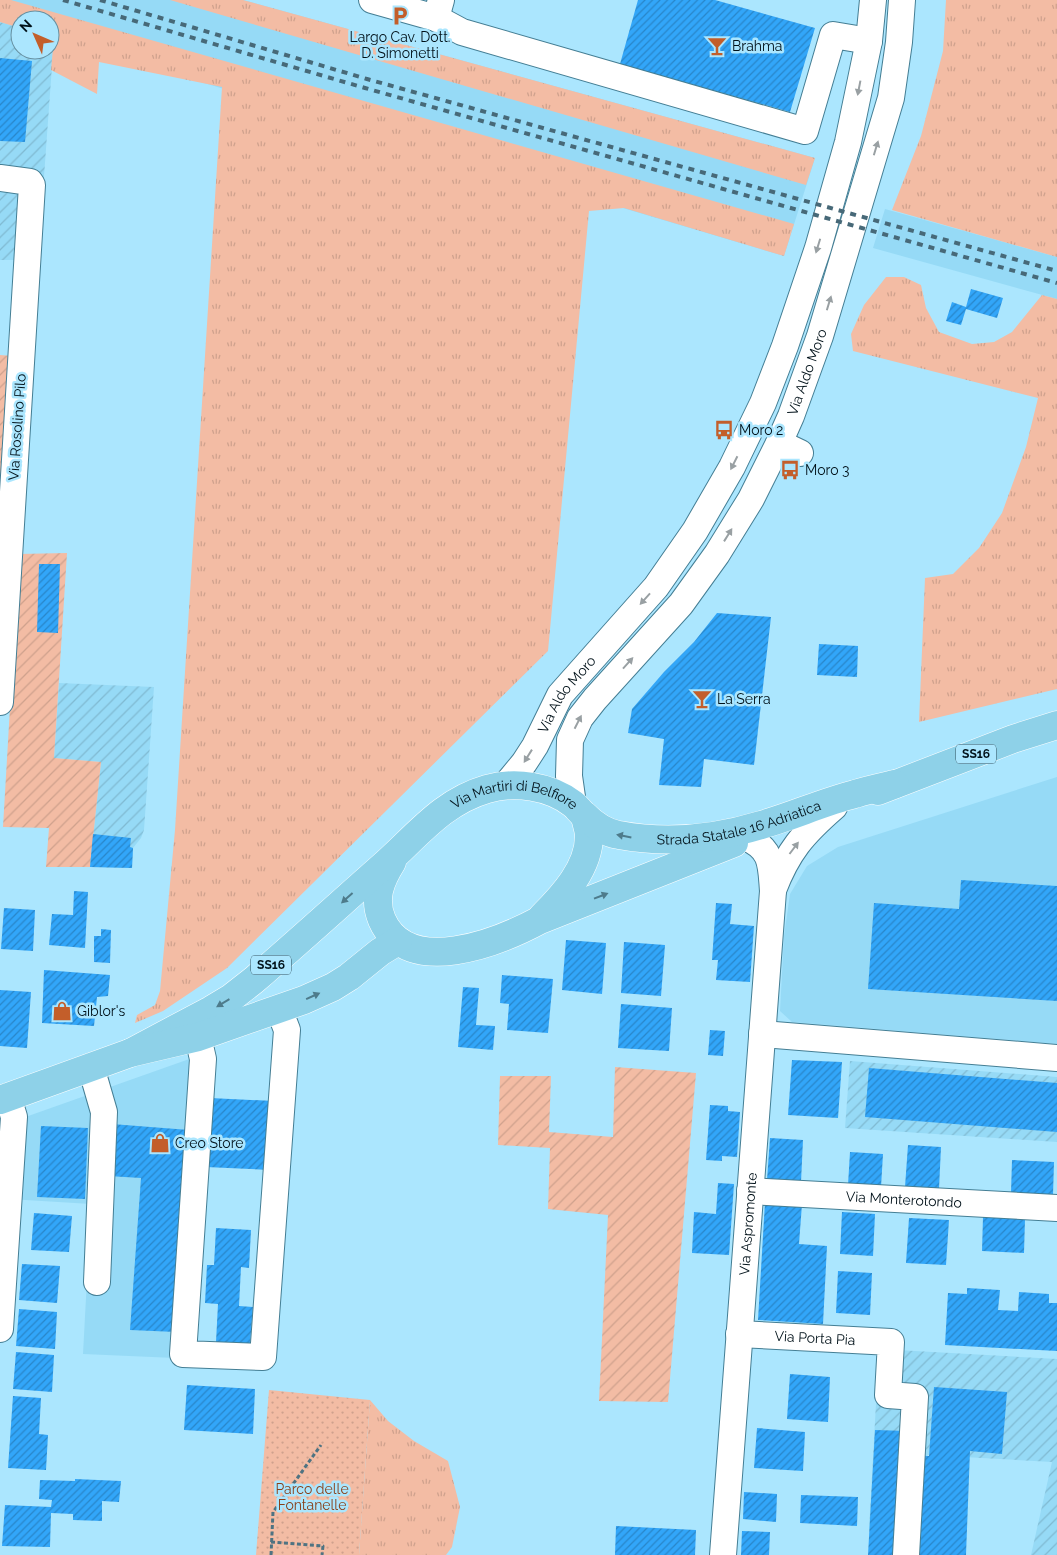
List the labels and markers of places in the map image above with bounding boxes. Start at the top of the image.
parking icon: Largo Cav. Dott. D. Simonetti [389,5,411,27]
place label: Largo Cav. Dott. D. Simonetti [349,29,451,61]
bar icon: Brahma [706,35,728,57]
place label: Brahma [732,38,783,54]
bus stop icon: Moro 2 [713,419,735,441]
place label: Moro 2 [739,422,783,438]
bus stop icon: Moro 3 [779,459,801,481]
place label: Moro 3 [805,462,850,478]
bar icon: La Serra [691,688,713,710]
place label: La Serra [717,691,771,707]
shop icon: Giblor's [51,1000,73,1022]
place label: Giblor's [77,1003,125,1019]
shop icon: Creo Store [149,1132,171,1154]
place label: Creo Store [175,1135,244,1151]

